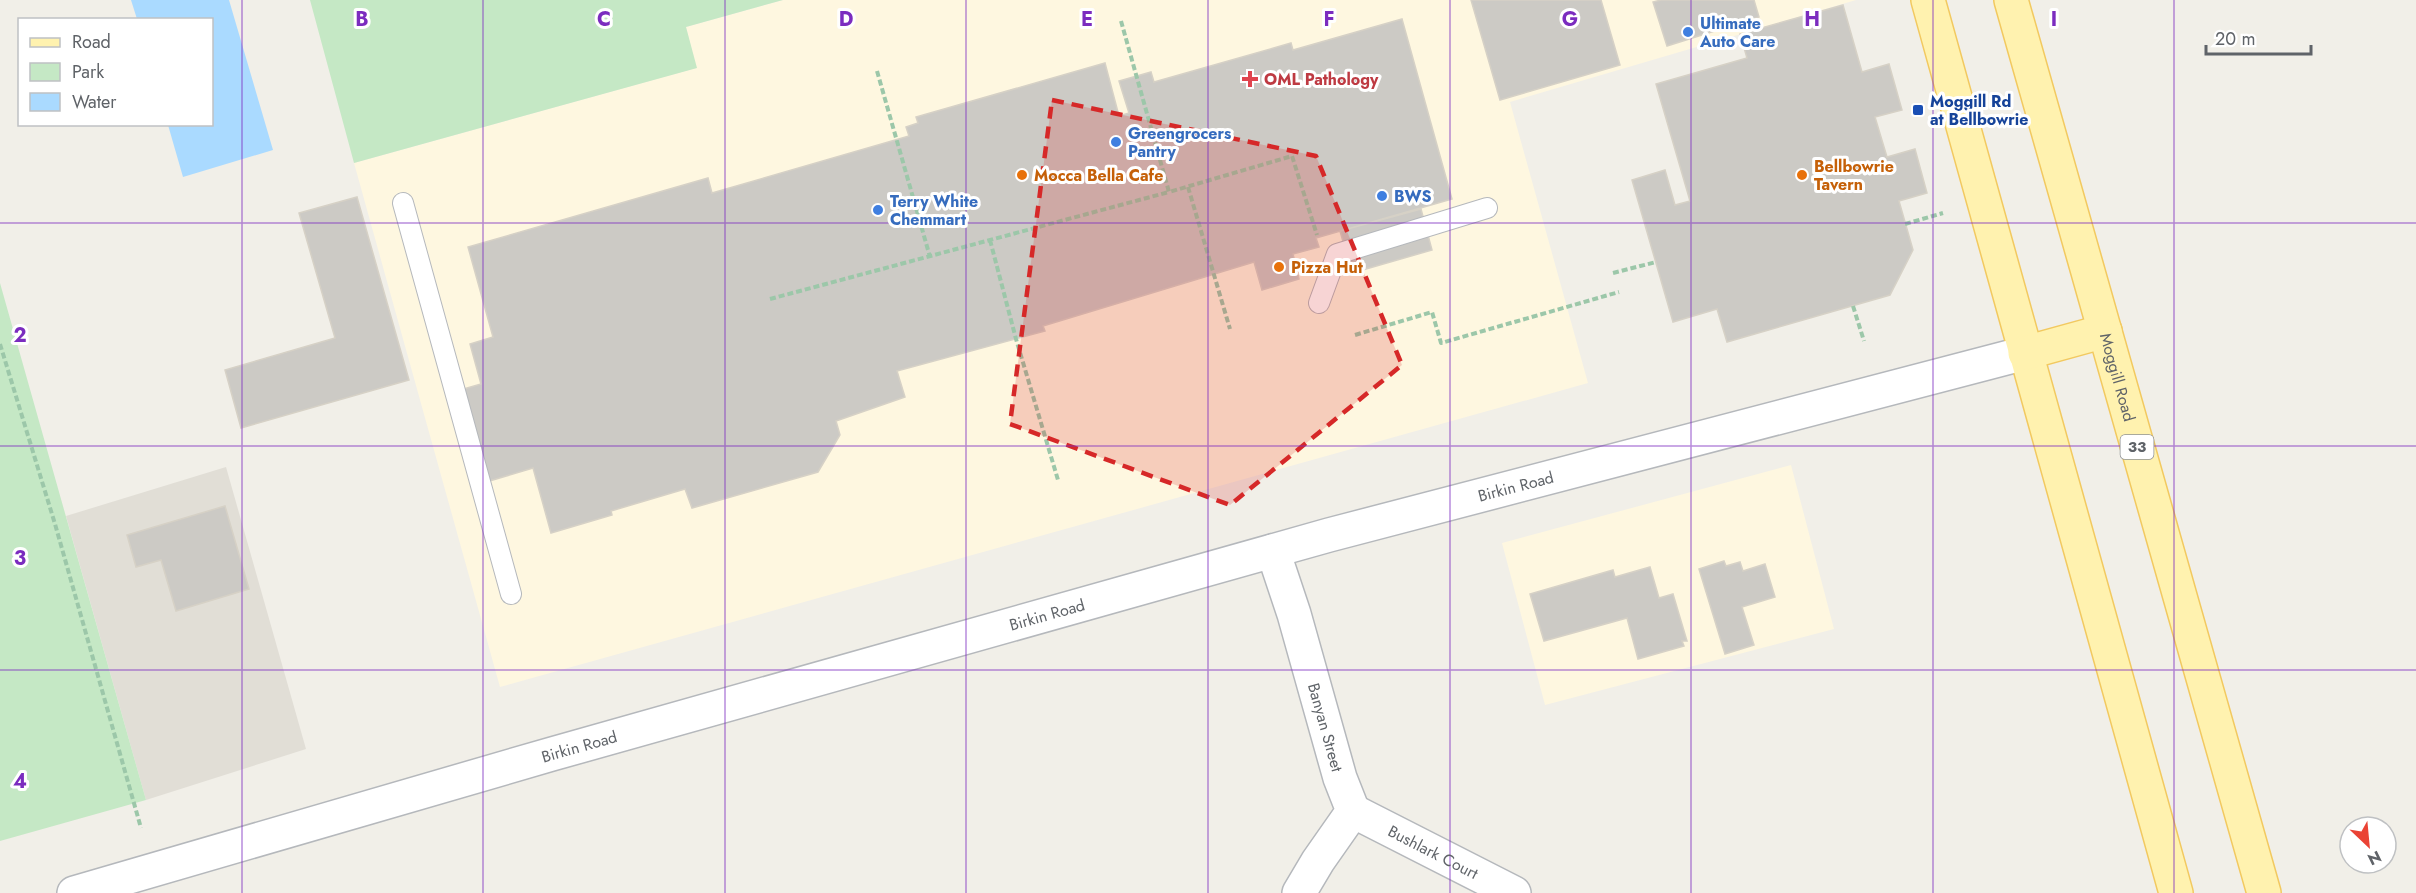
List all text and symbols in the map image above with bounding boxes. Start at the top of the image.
text: B [355,5,369,34]
text: C [597,5,611,34]
text: D [839,5,853,34]
text: E [1081,5,1093,34]
text: F [1323,5,1335,34]
text: G [1562,5,1578,34]
text: H [1804,5,1820,34]
text: I [2051,5,2057,34]
place label: Ultimate Auto Care [1699,12,1775,53]
legend [18,18,213,126]
scale bar [2206,18,2311,56]
marker: Ultimate Auto Care [1681,25,1695,39]
text: 20 m [2215,26,2255,52]
text: Road [72,29,111,55]
text: Park [72,59,104,85]
place label: OML Pathology [1264,68,1379,91]
marker: OML Pathology [1241,70,1259,88]
text: Water [72,89,117,115]
place label: Moggill Rd at Bellbowrie [1930,90,2028,131]
marker: Moggill Rd at Bellbowrie [1911,103,1925,117]
place label: Greengrocers Pantry [1128,122,1231,163]
marker: Greengrocers Pantry [1109,135,1123,149]
place label: Bellbowrie Tavern [1814,155,1894,196]
place label: Mocca Bella Cafe [1034,164,1163,187]
marker: Mocca Bella Cafe [1015,168,1029,182]
marker: Bellbowrie Tavern [1795,168,1809,182]
place label: BWS [1394,185,1431,208]
marker: BWS [1375,189,1389,203]
place label: Terry White Chemmart [890,190,978,231]
marker: Terry White Chemmart [871,203,885,217]
place label: Pizza Hut [1291,256,1364,279]
marker: Pizza Hut [1272,260,1286,274]
text: 2 [13,321,27,350]
street label: Moggill Road [2094,330,2141,424]
road number: 33 [2120,435,2154,459]
street label: Birkin Road [1475,465,1556,507]
text: 3 [14,544,26,573]
street label: Birkin Road [1006,593,1087,636]
street label: Banyan Street [1302,680,1349,774]
street label: Birkin Road [539,725,620,768]
text: 4 [13,767,27,796]
north arrow [2338,815,2398,875]
street label: Bushlark Court [1384,819,1482,884]
text: N [2364,845,2385,871]

